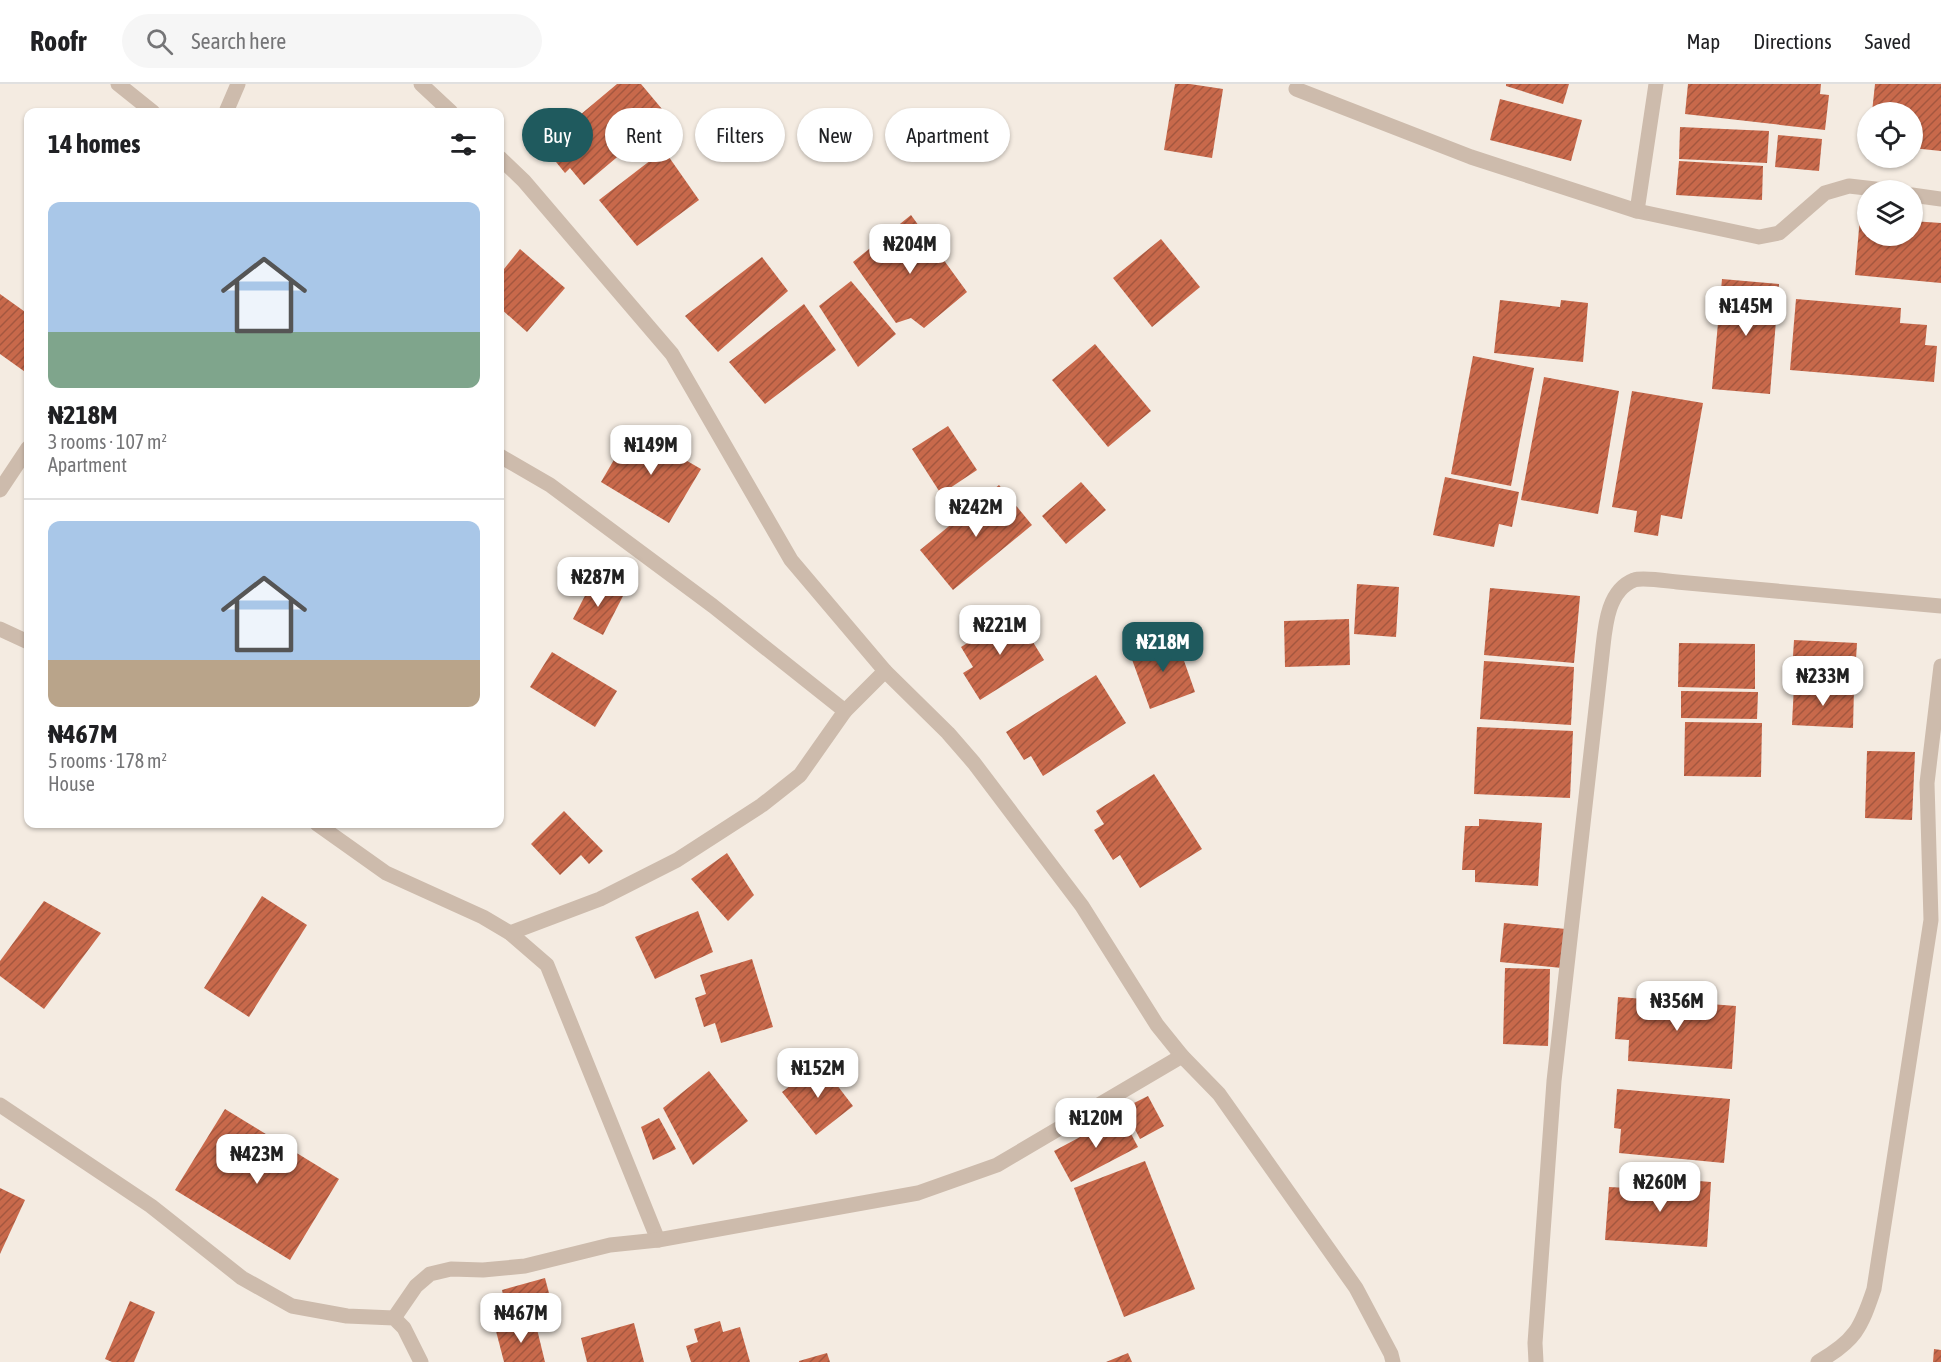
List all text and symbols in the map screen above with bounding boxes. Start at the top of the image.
search box [122,14,542,68]
text: Roofr [30,25,86,57]
icon: search [143,25,176,58]
text: Search here [191,28,286,54]
text: Map [1686,29,1720,53]
text: Directions [1753,29,1832,53]
text: Saved [1865,29,1911,53]
map controls [1857,102,1923,246]
button: locate [1857,102,1923,168]
chip: Buy [522,108,593,162]
chip: Rent [605,108,683,162]
chip: Filters [695,108,785,162]
chip: New [797,108,873,162]
chip: Apartment [885,108,1010,162]
icon: filters [447,128,480,161]
text: 14 homes [48,129,141,159]
button: layers [1857,180,1923,246]
pin: ₦204M [868,224,952,275]
text: ₦204M [883,232,937,255]
icon: home [210,241,318,349]
pin: ₦145M [1704,286,1788,337]
text: ₦145M [1719,294,1773,317]
text: ₦218M [48,400,117,430]
pin: ₦149M [609,425,693,476]
text: 3 rooms · 107 m² [48,430,167,453]
text: ₦149M [624,433,678,456]
text: Apartment [48,453,127,476]
pin: ₦242M [934,487,1018,538]
text: ₦242M [949,495,1003,518]
pin: ₦287M [556,557,640,608]
icon: home [210,560,318,668]
text: ₦287M [571,565,625,588]
pin: ₦221M [958,605,1042,656]
text: ₦221M [973,613,1027,636]
pin: ₦218M [1121,622,1205,673]
text: ₦218M [1136,630,1190,653]
pin: ₦233M [1781,656,1865,707]
text: ₦233M [1796,664,1850,687]
text: ₦467M [48,719,117,749]
text: 5 rooms · 178 m² [48,749,167,772]
text: House [48,772,95,795]
pin: ₦356M [1635,981,1719,1032]
text: ₦356M [1650,989,1704,1012]
pin: ₦152M [776,1048,860,1099]
text: ₦152M [791,1056,845,1079]
pin: ₦120M [1054,1098,1138,1149]
text: ₦120M [1069,1106,1123,1129]
pin: ₦423M [215,1134,299,1185]
text: ₦423M [230,1142,284,1165]
pin: ₦260M [1618,1162,1702,1213]
text: ₦260M [1633,1170,1687,1193]
pin: ₦467M [479,1293,563,1344]
text: ₦467M [494,1301,548,1324]

